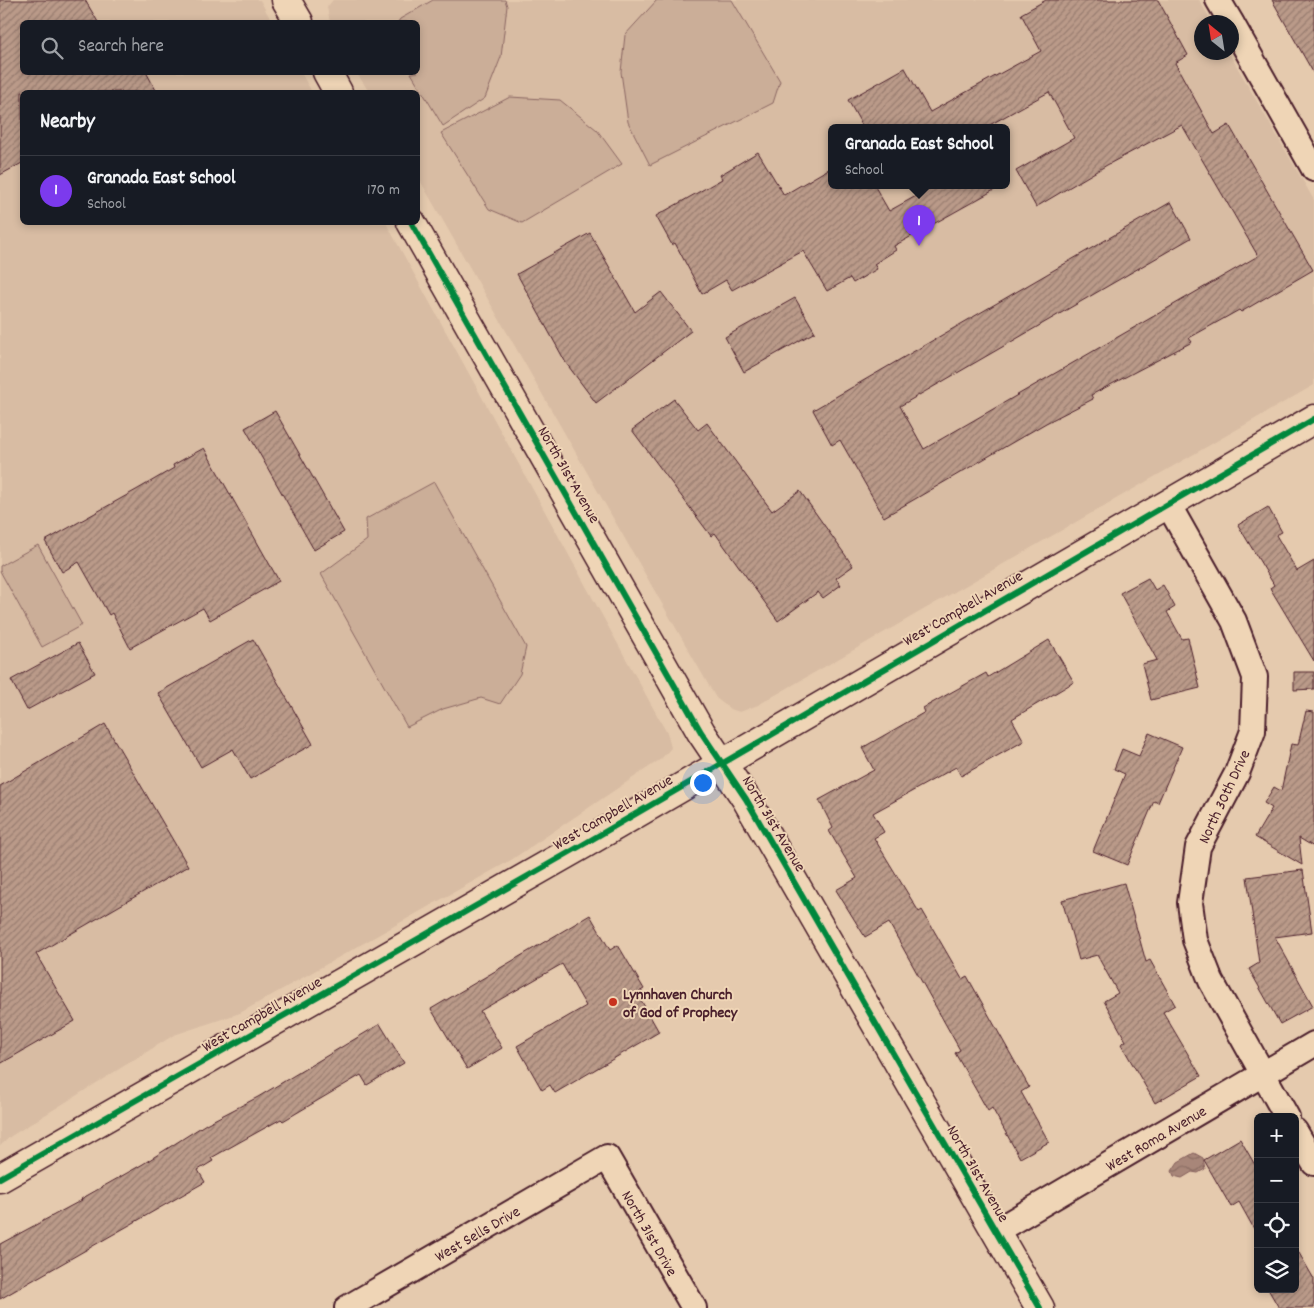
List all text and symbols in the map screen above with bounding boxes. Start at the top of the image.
north arrow [1194,15,1239,60]
search box [20,20,420,75]
icon: search [38,34,66,62]
text: Search here [78,34,164,61]
text: Nearby [40,108,95,138]
popup [828,124,1010,189]
text: Granada East School [845,132,993,159]
text: School [845,159,884,182]
text: Granada East School [87,166,235,193]
text: 1 [54,179,58,202]
text: 170 m [367,179,400,202]
text: School [87,193,126,216]
pin: 1 [903,205,935,246]
street label: North 31st Avenue [531,422,605,528]
street label: West Campbell Avenue [899,565,1028,653]
street label: North 30th Drive [1193,746,1257,848]
street label: West Campbell Avenue [549,769,678,857]
your location [690,770,716,796]
street label: North 31st Avenue [735,772,811,877]
street label: West Campbell Avenue [198,971,327,1059]
place label: Lynnhaven Church of God of Prophecy [623,984,739,1025]
marker: Lynnhaven Church of God of Prophecy [607,996,619,1008]
street label: West Roma Avenue [1102,1101,1211,1178]
map controls [1254,1113,1299,1293]
button: + [1254,1113,1299,1158]
street label: North 31st Avenue [940,1121,1014,1227]
button: − [1254,1158,1299,1203]
street label: North 31st Drive [615,1187,682,1281]
street label: West Sells Drive [431,1201,525,1269]
button: locate [1254,1203,1299,1248]
button: layers [1254,1248,1299,1293]

